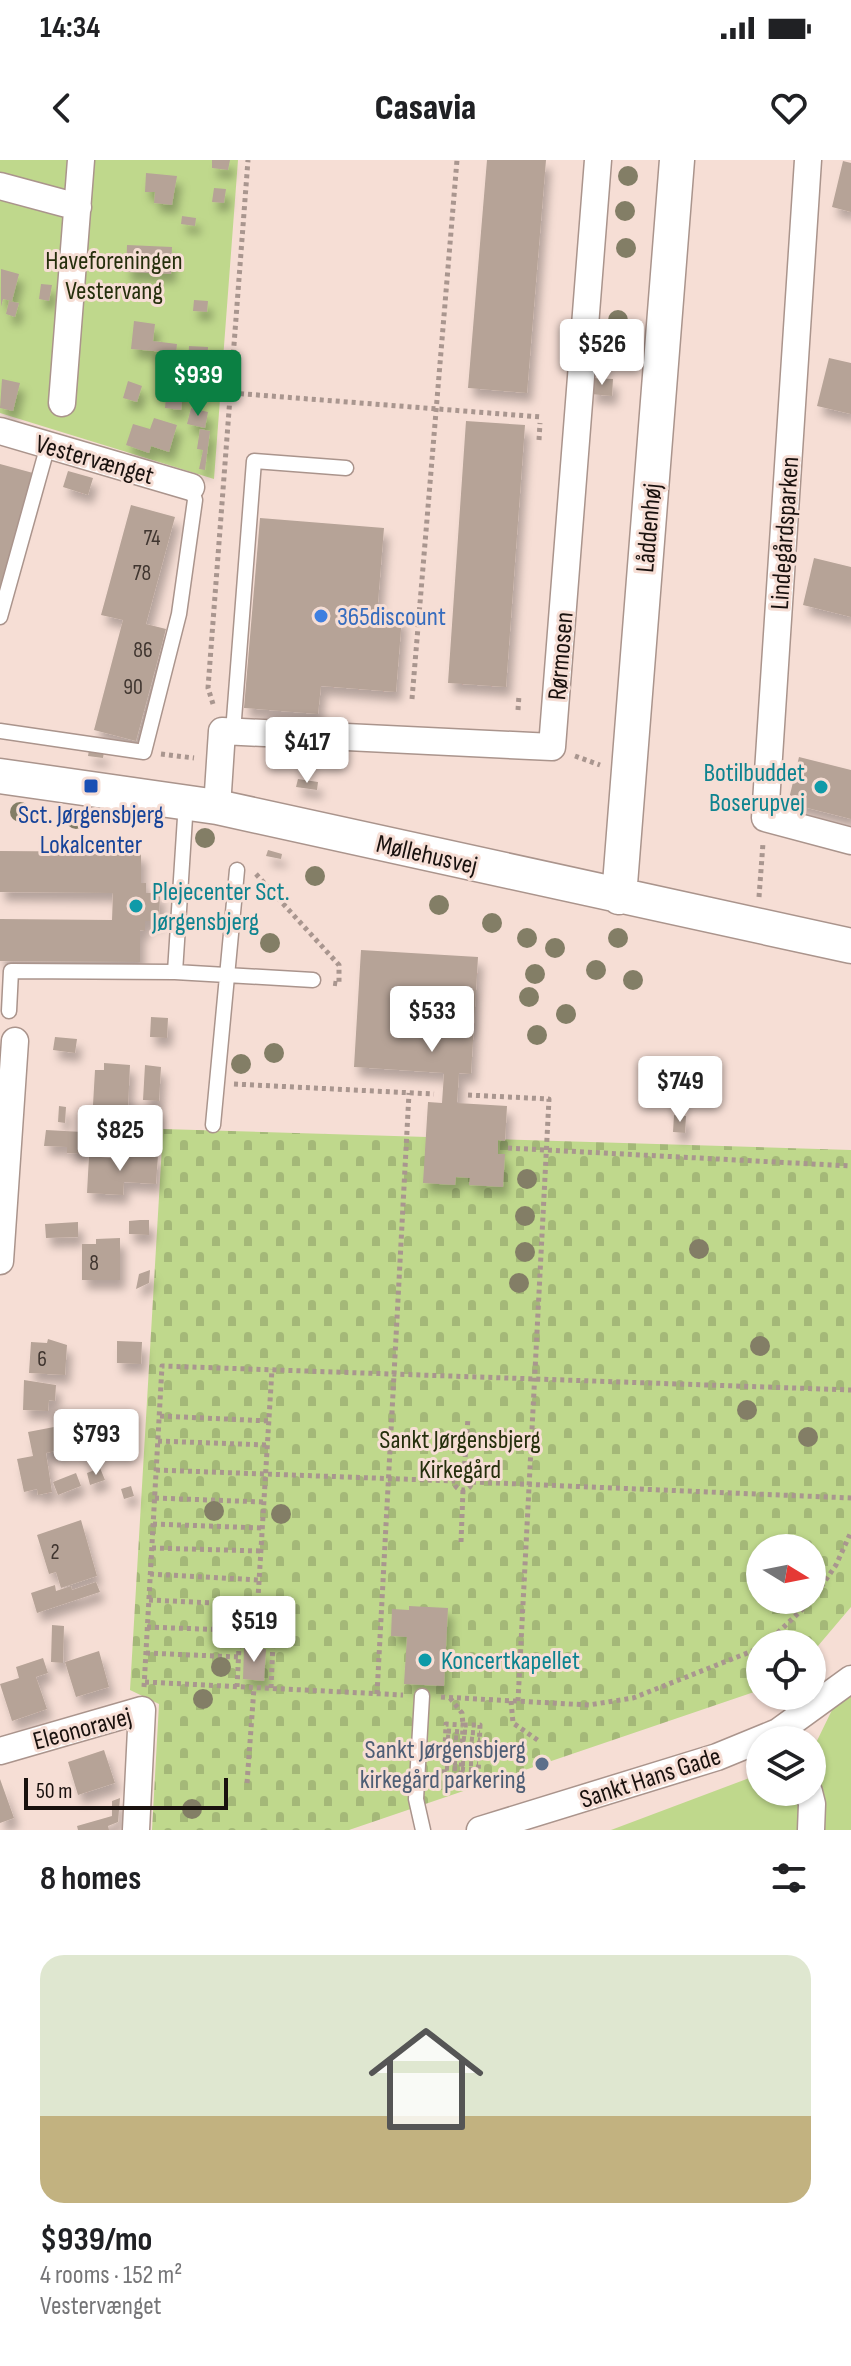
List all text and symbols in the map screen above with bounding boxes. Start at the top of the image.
text: 14:34 [40,10,100,46]
icon: back [40,86,84,130]
icon: heart [767,86,811,130]
text: Casavia [375,87,476,130]
park label: Haveforeningen Vestervang [45,246,183,307]
pin: $526 [555,319,649,387]
text: $526 [578,329,626,360]
pin: $939 [151,350,245,418]
text: $939 [173,360,223,391]
street label: Vestervænget [32,429,157,492]
street label: Lindegårdsparken [765,455,806,611]
street label: Låddenhøj [630,482,669,574]
house number: 74 [144,525,160,552]
house number: 78 [133,560,151,587]
place label: 365discount [337,602,446,633]
marker: 365discount [312,607,330,625]
street label: Rørmosen [542,611,581,701]
house number: 86 [133,637,153,664]
house number: 90 [123,674,143,701]
pin: $417 [260,717,354,785]
text: $417 [284,727,330,758]
place label: Botilbuddet Boserupvej [703,758,805,819]
marker: Sct. Jørgensbjerg Lokalcenter [82,777,100,795]
marker: Botilbuddet Boserupvej [812,778,830,796]
place label: Sct. Jørgensbjerg Lokalcenter [18,800,164,861]
street label: Møllehusvej [373,829,480,882]
place label: Plejecenter Sct. Jørgensbjerg [151,877,290,938]
marker: Plejecenter Sct. Jørgensbjerg [127,897,145,915]
pin: $533 [385,986,479,1054]
text: $533 [408,996,456,1027]
pin: $749 [633,1056,727,1124]
text: $749 [656,1066,704,1097]
pin: $825 [73,1105,167,1173]
text: $825 [96,1115,144,1146]
house number: 8 [89,1250,99,1277]
house number: 6 [37,1346,47,1373]
pin: $793 [49,1409,143,1477]
text: $793 [72,1419,120,1450]
park label: Sankt Jørgensbjerg Kirkegård [379,1425,541,1486]
north arrow [746,1534,826,1614]
map controls [746,1534,826,1806]
house number: 2 [50,1539,60,1566]
pin: $519 [207,1596,301,1664]
text: $519 [230,1606,278,1637]
button: locate [746,1630,826,1710]
place label: Koncertkapellet [441,1646,580,1677]
marker: Koncertkapellet [416,1651,434,1669]
street label: Eleonoravej [30,1701,135,1757]
button: layers [746,1726,826,1806]
place label: Sankt Jørgensbjerg kirkegård parkering [360,1735,526,1796]
street label: Sankt Hans Gade [576,1741,725,1816]
marker: Sankt Jørgensbjerg kirkegård parkering [533,1755,551,1773]
scale bar [24,1774,228,1810]
text: 50 m [36,1778,72,1805]
icon: filters [767,1856,811,1900]
text: 8 homes [40,1858,141,1899]
icon: home [354,2007,498,2151]
text: $939/mo [40,2219,152,2260]
text: 4 rooms · 152 m² [40,2260,182,2291]
text: Vestervænget [40,2291,162,2322]

